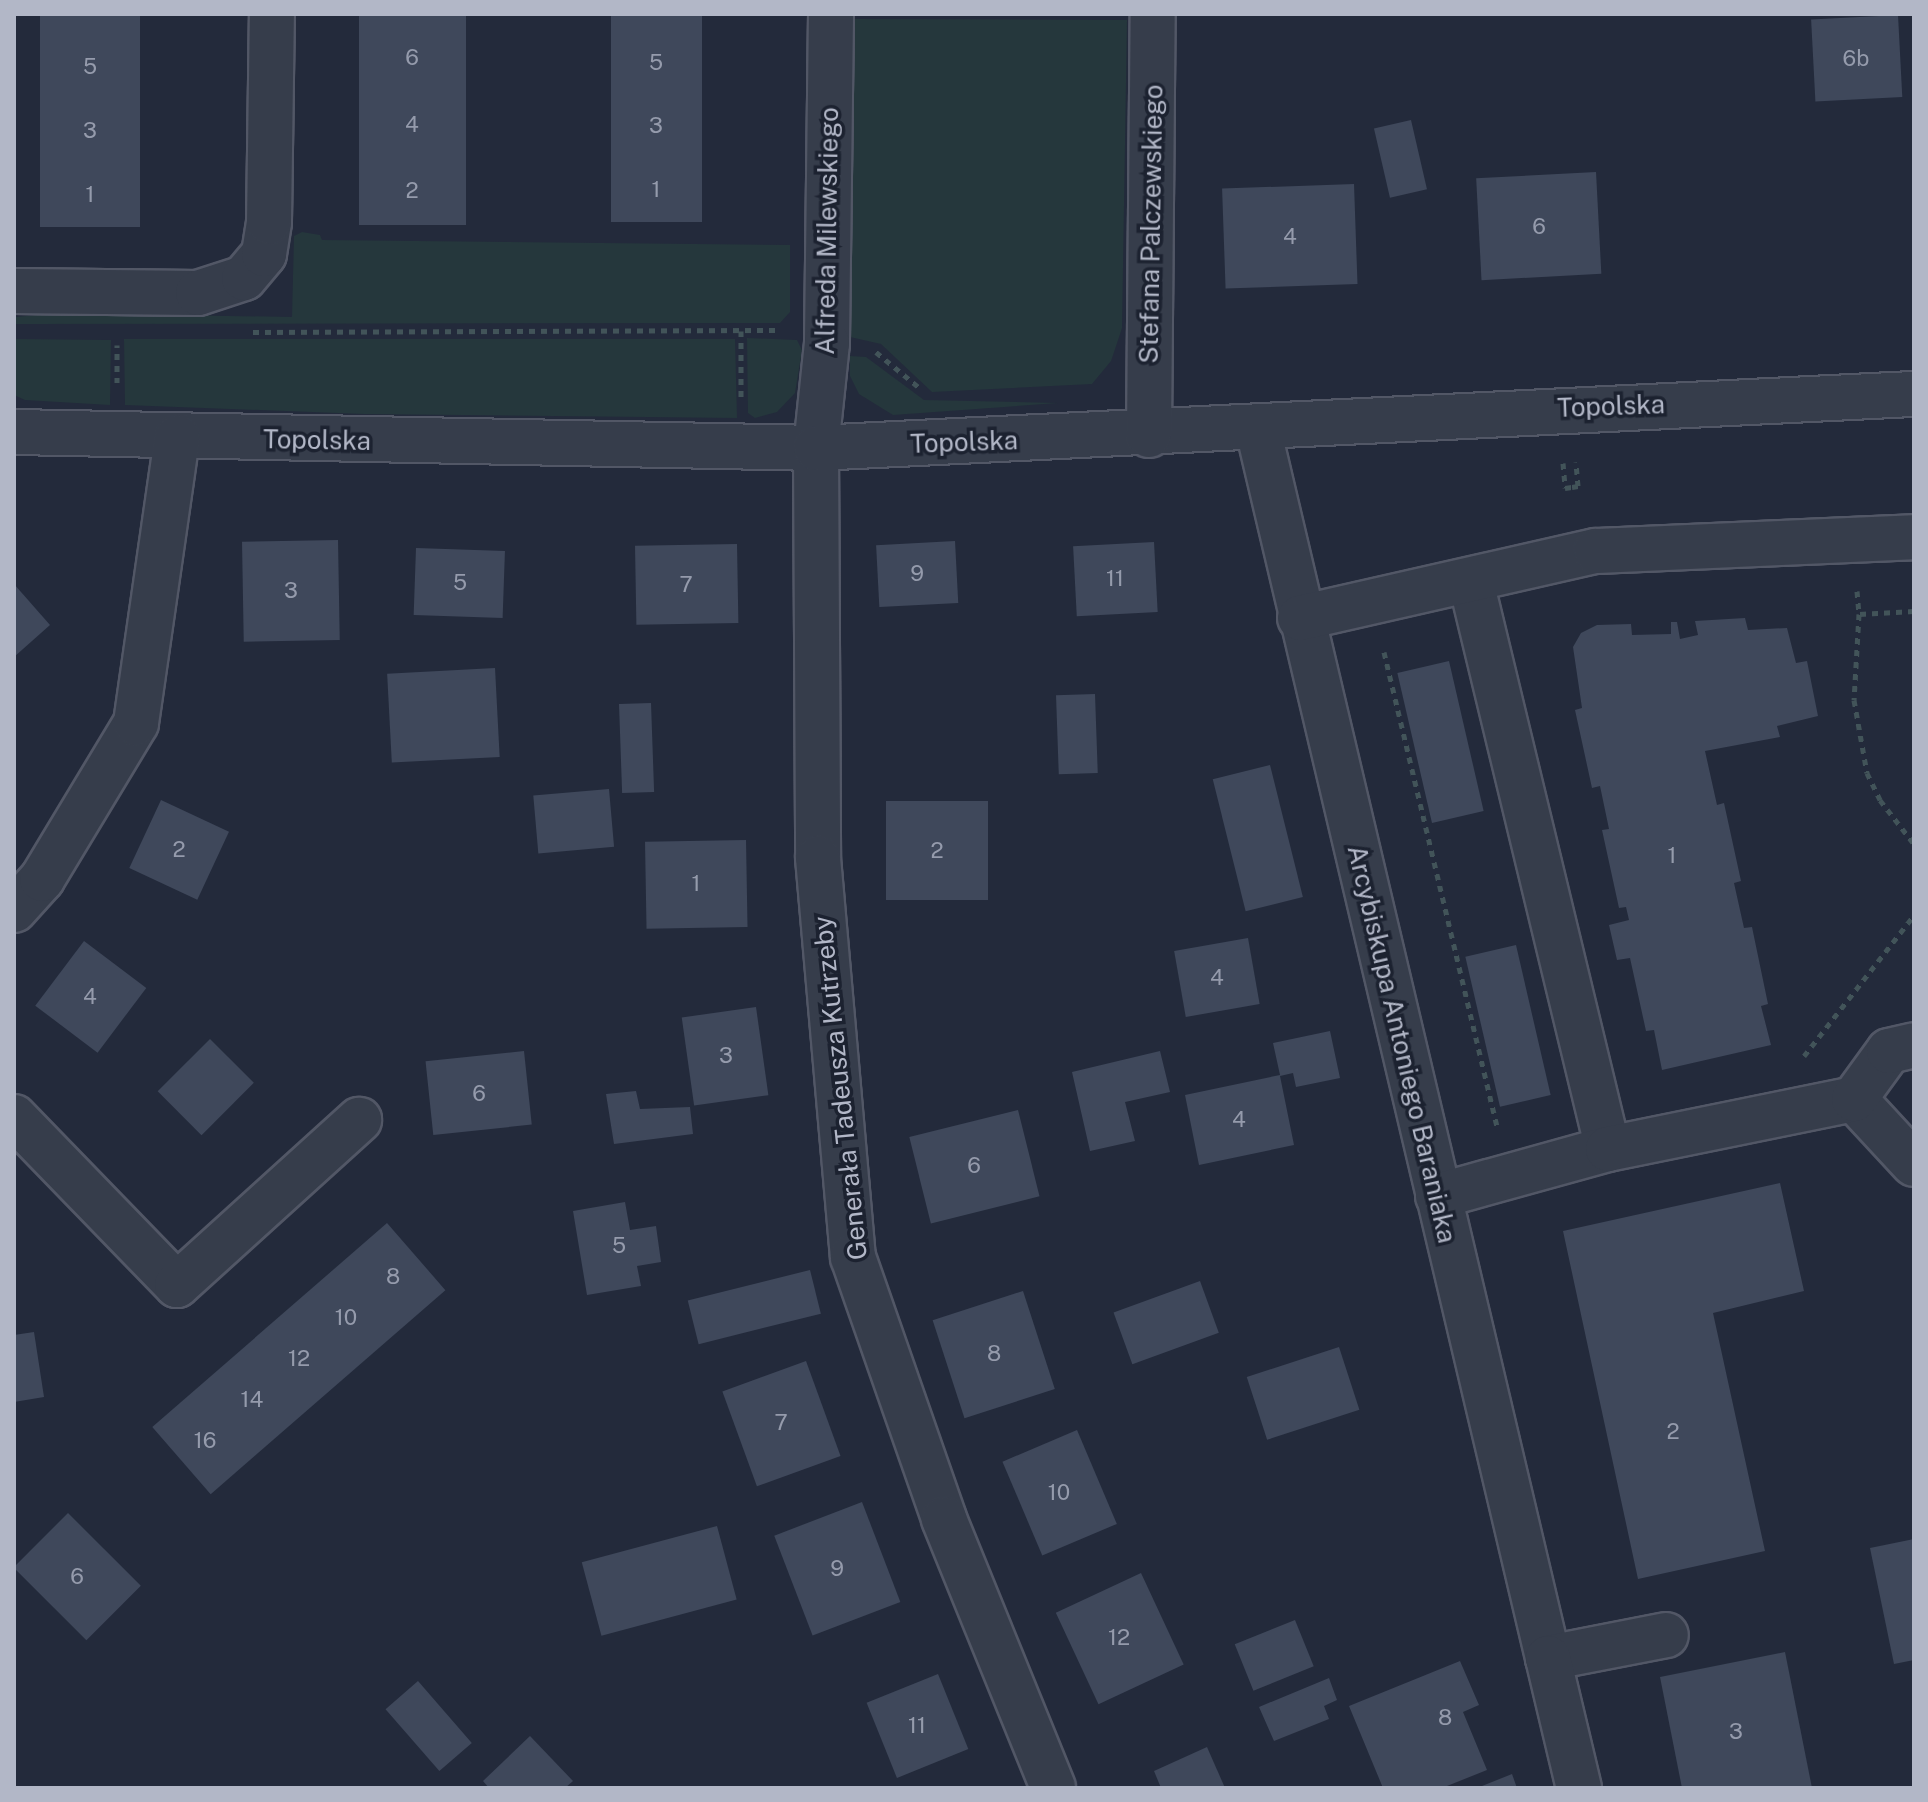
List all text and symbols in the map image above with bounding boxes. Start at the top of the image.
house number: 6 [405,45,419,71]
house number: 6b [1843,46,1869,72]
house number: 5 [649,50,663,76]
house number: 5 [83,54,97,80]
street label: Stefana Palczewskiego [1133,84,1169,364]
street label: Alfreda Milewskiego [809,107,845,355]
house number: 4 [405,112,419,138]
house number: 3 [649,113,663,139]
house number: 3 [83,118,97,144]
house number: 1 [652,177,660,203]
house number: 2 [405,178,419,204]
house number: 1 [86,182,94,208]
house number: 6 [1532,214,1546,240]
house number: 4 [1283,224,1297,250]
street label: Topolska [1557,389,1665,423]
street label: Topolska [263,423,371,457]
street label: Topolska [910,425,1018,459]
house number: 9 [910,561,924,587]
house number: 11 [1106,566,1124,592]
house number: 5 [453,570,467,596]
house number: 7 [679,572,693,598]
house number: 3 [284,578,298,604]
house number: 2 [172,837,186,863]
house number: 2 [930,838,944,864]
street label: Arcybiskupa Antoniego Baraniaka [1341,842,1463,1246]
house number: 1 [1668,843,1676,869]
house number: 1 [692,871,700,897]
street label: Generała Tadeusza Kutrzeby [806,914,874,1262]
house number: 4 [1210,965,1224,991]
house number: 4 [83,984,97,1010]
house number: 3 [719,1043,733,1069]
house number: 6 [472,1081,486,1107]
house number: 4 [1232,1107,1246,1133]
house number: 6 [967,1153,981,1179]
house number: 5 [612,1233,626,1259]
house number: 8 [386,1264,400,1290]
house number: 10 [335,1305,357,1331]
house number: 8 [987,1341,1001,1367]
house number: 12 [288,1346,310,1372]
house number: 14 [241,1387,263,1413]
house number: 7 [774,1410,788,1436]
house number: 2 [1666,1419,1680,1445]
house number: 16 [194,1428,216,1454]
house number: 10 [1048,1480,1070,1506]
house number: 9 [830,1556,844,1582]
house number: 6 [70,1564,84,1590]
house number: 12 [1108,1625,1130,1651]
house number: 8 [1438,1705,1452,1731]
house number: 11 [908,1713,926,1739]
house number: 3 [1729,1719,1743,1745]

